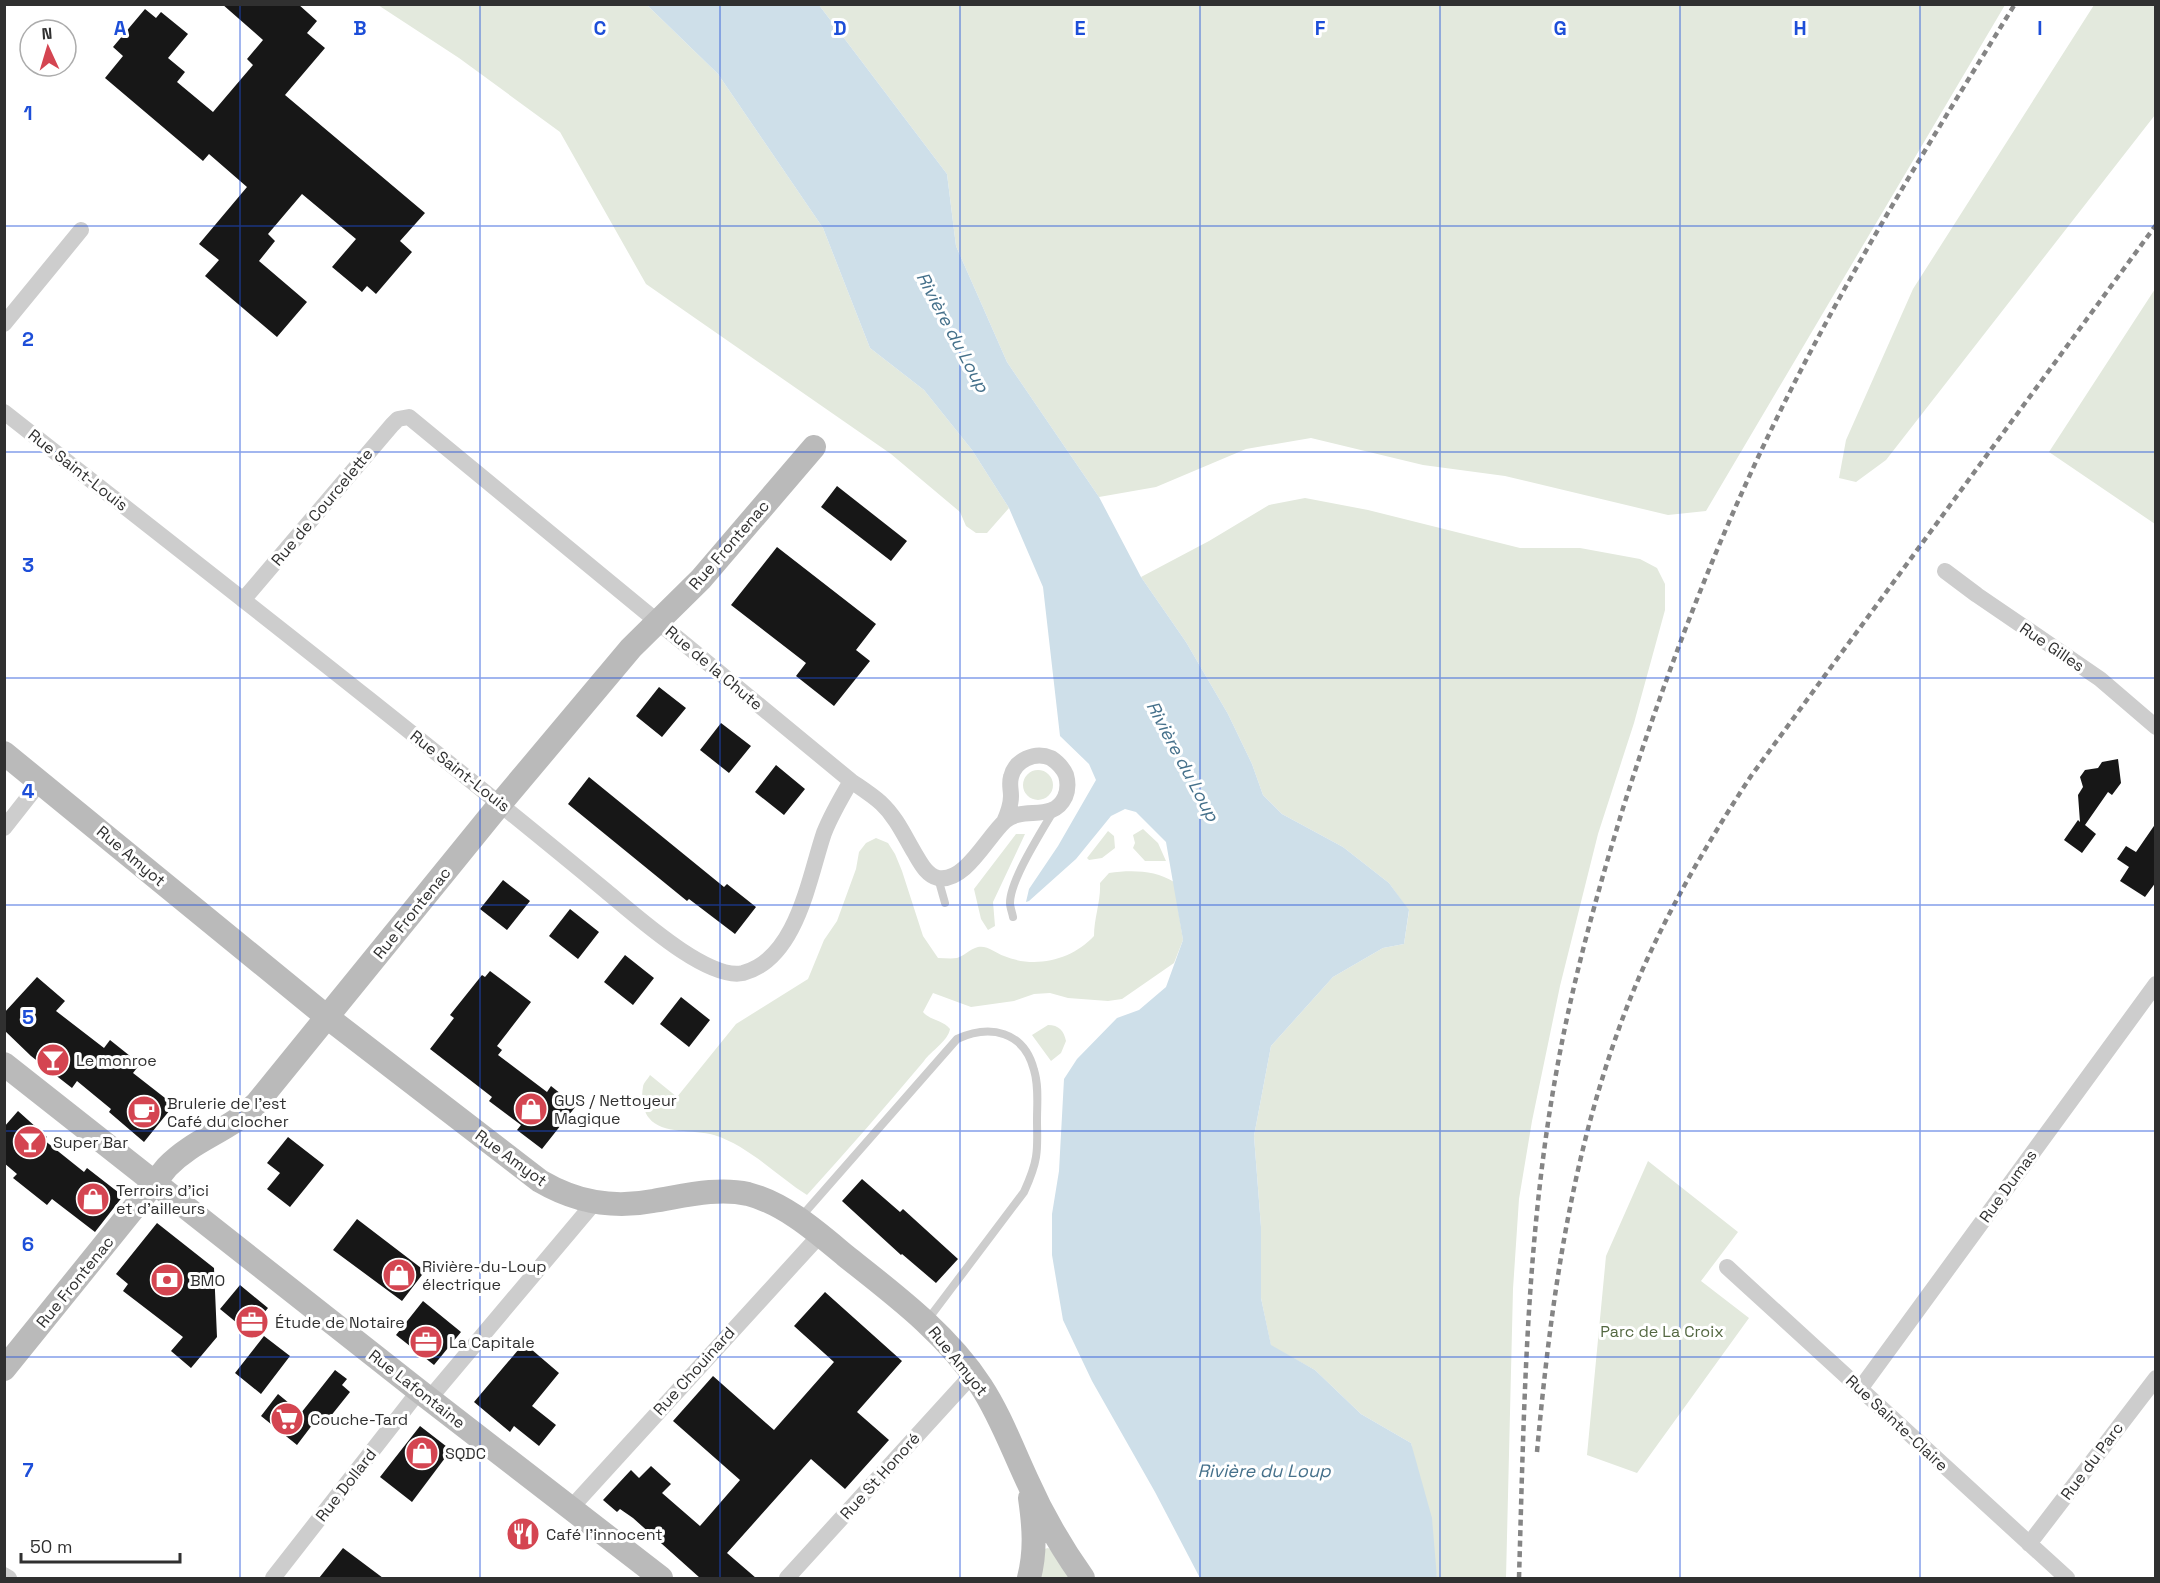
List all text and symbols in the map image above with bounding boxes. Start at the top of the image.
text: A [114,15,127,41]
text: B [353,15,367,41]
text: C [594,15,607,41]
text: D [833,15,847,41]
text: E [1074,15,1086,41]
text: F [1315,15,1326,41]
text: G [1553,15,1567,41]
text: H [1793,15,1807,41]
text: I [2037,15,2043,41]
north arrow [18,18,78,78]
text: N [41,23,53,44]
text: 1 [23,100,33,126]
water label: Rivière du Loup [912,268,995,397]
text: 2 [22,326,34,352]
street label: Rue Saint-Louis [24,424,132,516]
street label: Rue de Courcelette [267,444,377,570]
street label: Rue Frontenac [684,496,774,594]
text: 3 [22,552,34,578]
street label: Rue Gilles [2016,618,2088,676]
street label: Rue de la Chute [661,621,767,715]
water label: Rivière du Loup [1142,697,1225,826]
street label: Rue Saint-Louis [406,725,514,817]
text: 4 [22,778,35,804]
street label: Rue Amyot [92,821,170,891]
street label: Rue Frontenac [369,863,455,963]
text: 5 [22,1004,34,1030]
bar icon: Le monroe [35,1042,71,1078]
place label: Le monroe [76,1050,157,1071]
place label: GUS / Nettoyeur Magique [554,1090,677,1129]
shop icon: GUS / Nettoyeur Magique [513,1091,549,1127]
place label: Brulerie de l'est Café du clocher [167,1093,289,1132]
cafe icon: Brulerie de l'est Café du clocher [126,1094,162,1130]
bar icon: Super Bar [12,1124,48,1160]
street label: Rue Amyot [471,1125,551,1191]
place label: Super Bar [53,1132,128,1153]
street label: Rue Dumas [1974,1145,2042,1227]
place label: Terroirs d'ici et d'ailleurs [116,1180,209,1219]
shop icon: Terroirs d'ici et d'ailleurs [75,1181,111,1217]
text: 6 [22,1231,34,1257]
street label: Rue Frontenac [32,1232,118,1332]
place label: Rivière-du-Loup électrique [422,1256,547,1295]
shop icon: Rivière-du-Loup électrique [381,1257,417,1293]
bank icon: BMO [149,1262,185,1298]
place label: BMO [190,1270,225,1291]
office icon: Étude de Notaire [234,1304,270,1340]
place label: Étude de Notaire [275,1312,405,1333]
park label: Parc de La Croix [1600,1321,1724,1342]
street label: Rue Chouinard [649,1322,739,1420]
street label: Rue Amyot [924,1322,992,1400]
office icon: La Capitale [408,1324,444,1360]
place label: La Capitale [449,1332,535,1353]
street label: Rue Lafontaine [365,1345,469,1433]
street label: Rue Sainte-Claire [1841,1370,1953,1476]
supermarket icon: Couche-Tard [269,1401,305,1437]
place label: Couche-Tard [310,1409,408,1430]
street label: Rue du Parc [2056,1418,2128,1504]
street label: Rue St Honoré [835,1428,925,1524]
shop icon: SQDC [404,1435,440,1471]
place label: SQDC [445,1443,486,1464]
street label: Rue Dollard [311,1444,381,1526]
text: 7 [22,1457,34,1483]
water label: Rivière du Loup [1197,1459,1332,1482]
restaurant icon: Café l'innocent [505,1516,541,1552]
place label: Café l'innocent [546,1524,663,1545]
scale bar [21,1526,180,1564]
text: 50 m [30,1535,72,1558]

